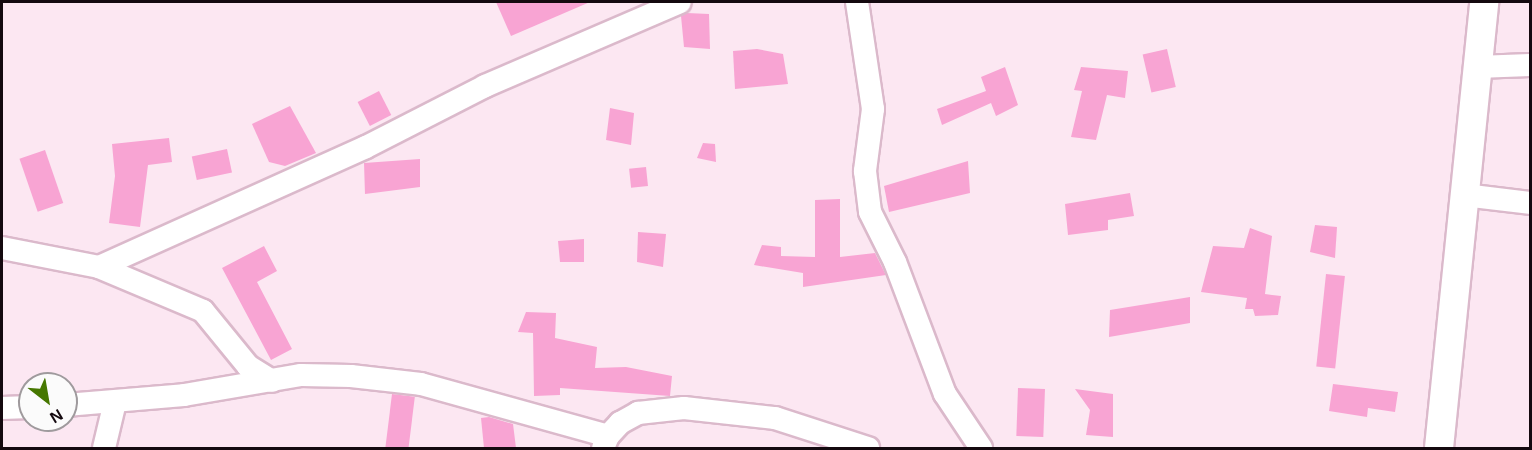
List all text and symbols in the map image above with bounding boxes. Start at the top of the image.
north arrow [18,372,78,432]
text: N [47,406,66,426]

